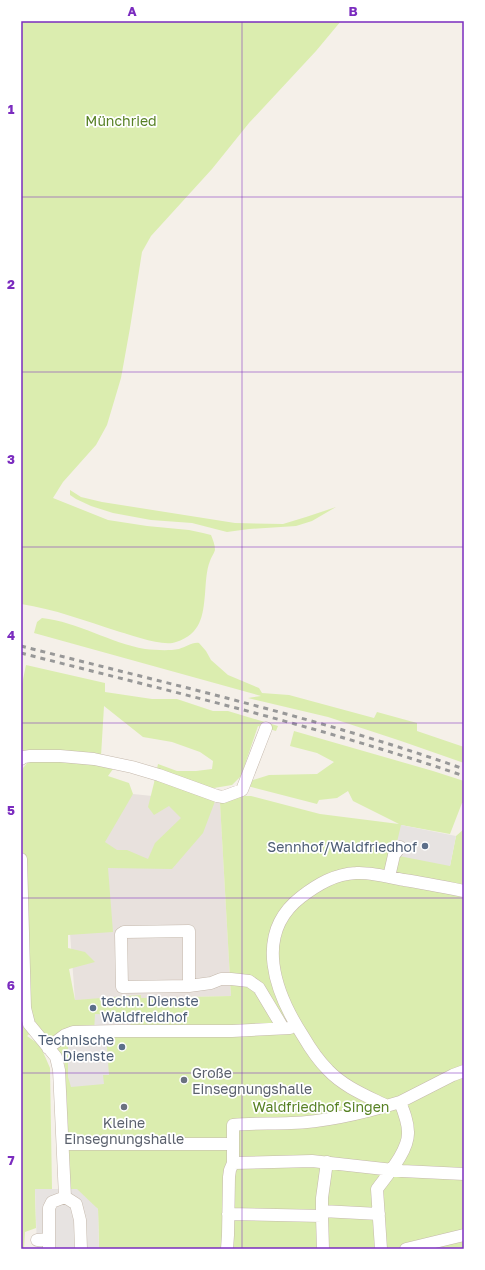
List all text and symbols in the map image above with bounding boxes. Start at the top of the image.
text: A [127,3,137,19]
text: B [348,3,358,19]
text: 1 [8,101,15,117]
park label: Münchried [85,112,157,129]
text: 2 [7,276,15,292]
text: 3 [7,451,15,467]
text: 4 [7,627,15,643]
text: 5 [7,802,15,818]
place label: Sennhof/Waldfriedhof [267,838,417,855]
marker: Sennhof/Waldfriedhof [420,841,430,851]
text: 6 [7,977,15,993]
place label: techn. Dienste Waldfreidhof [101,992,199,1025]
marker: techn. Dienste Waldfreidhof [88,1003,98,1013]
place label: Technische Dienste [38,1031,114,1064]
marker: Technische Dienste [117,1042,127,1052]
place label: Große Einsegnungshalle [192,1064,312,1097]
marker: Große Einsegnungshalle [179,1075,189,1085]
park label: Waldfriedhof Singen [253,1098,389,1115]
marker: Kleine Einsegnungshalle [119,1102,129,1112]
place label: Kleine Einsegnungshalle [64,1114,184,1147]
text: 7 [7,1152,15,1168]

